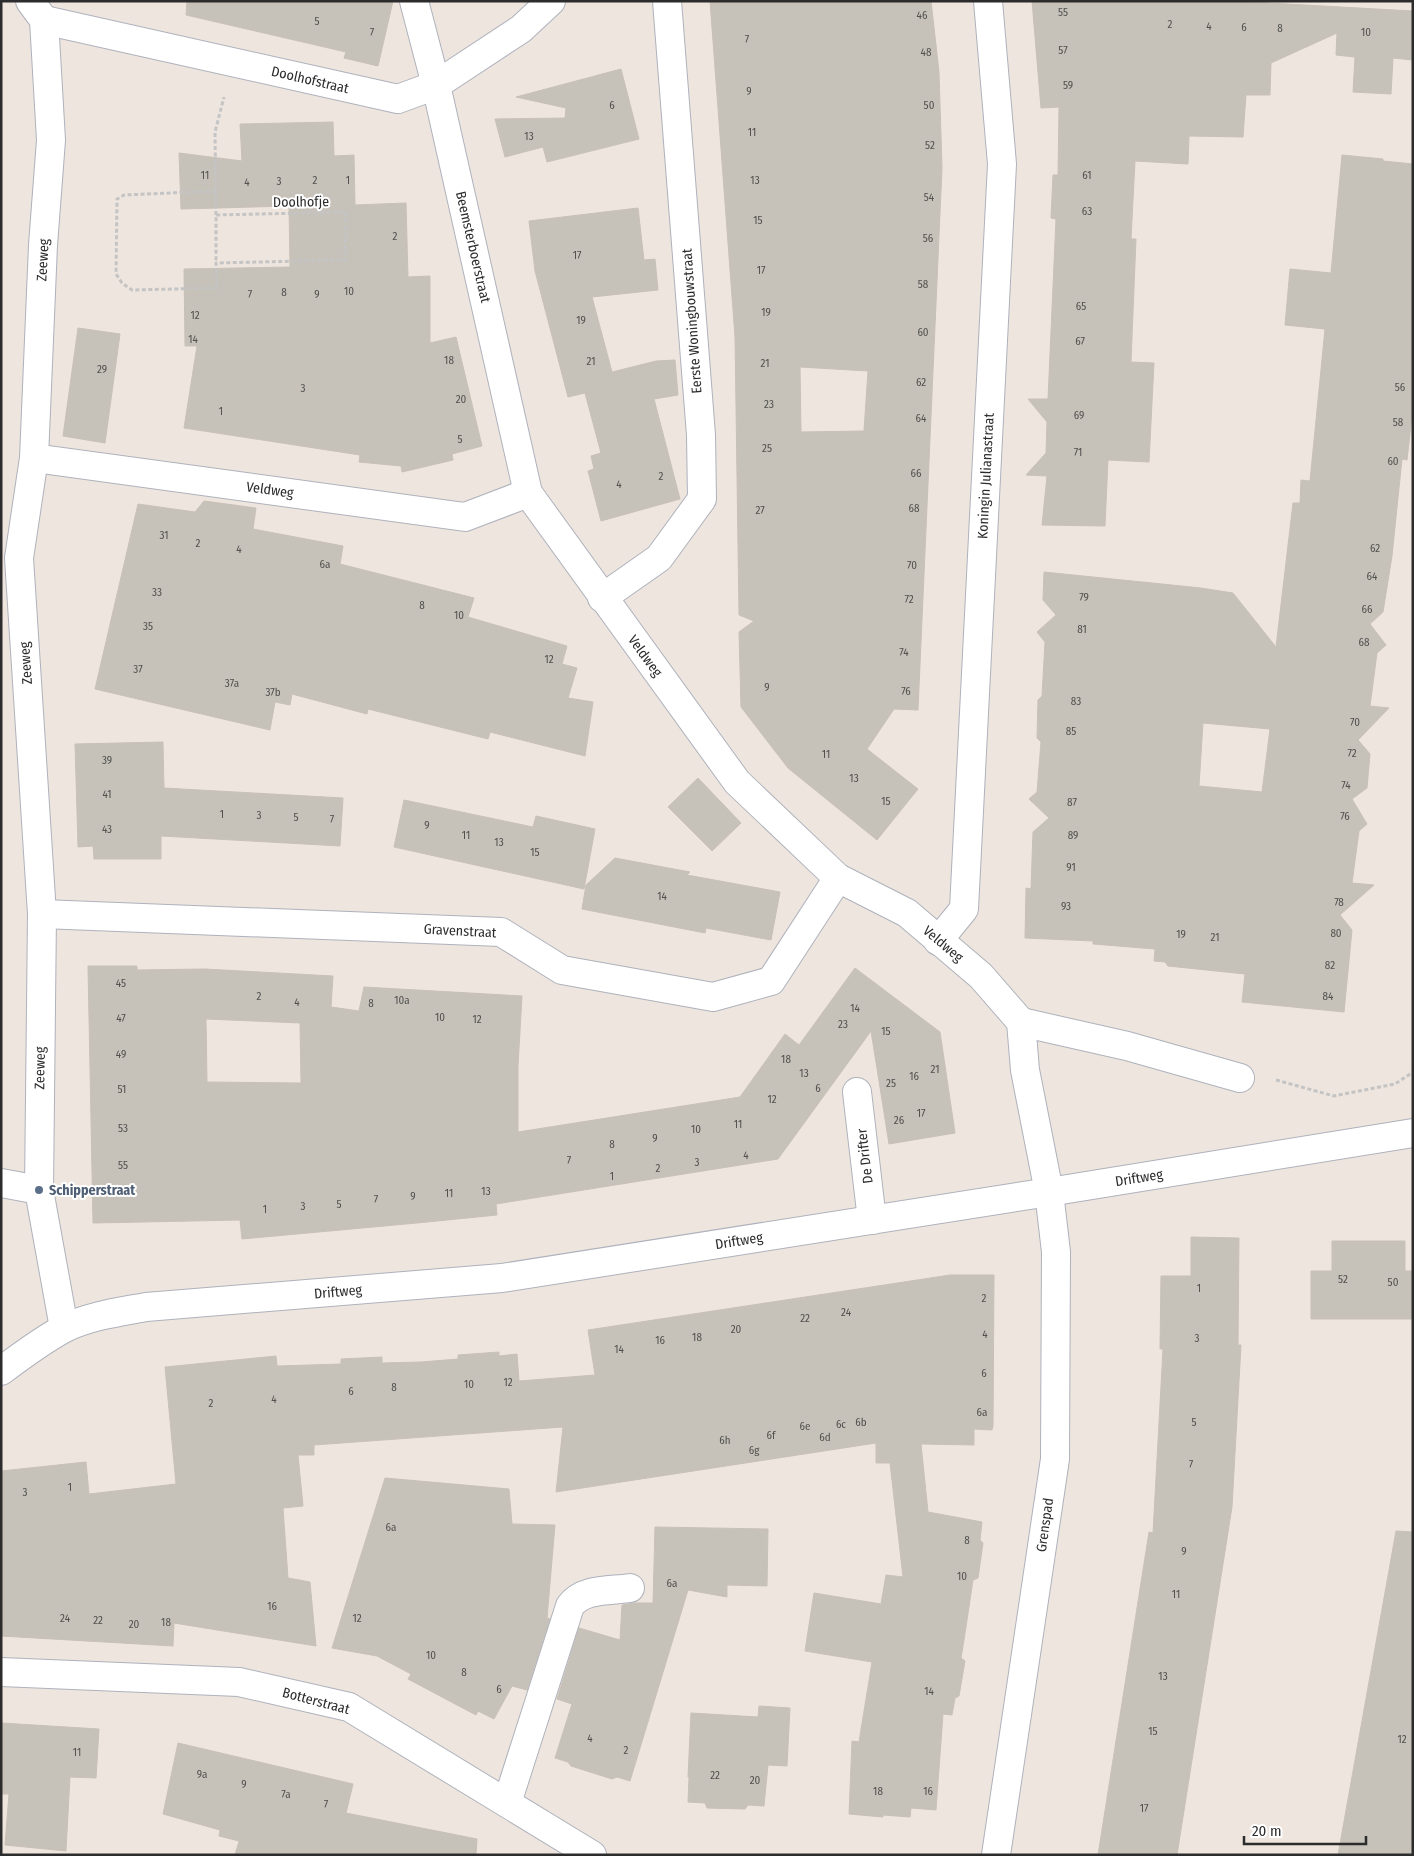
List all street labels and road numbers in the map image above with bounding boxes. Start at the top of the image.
street label: Doolhofstraat [270,63,351,97]
street label: Beemsterboerstraat [452,190,494,305]
street label: Doolhofje [273,193,329,211]
street label: Zeeweg [33,238,53,282]
street label: Eerste Woningbouwstraat [678,247,706,394]
street label: Koningin Julianastraat [974,412,998,539]
street label: Veldweg [245,478,295,502]
street label: Veldweg [624,632,666,681]
street label: Zeeweg [16,641,36,685]
street label: Gravenstraat [423,921,497,941]
street label: Veldweg [919,922,967,966]
street label: Zeeweg [31,1046,49,1090]
street label: De Drifter [853,1127,877,1185]
street label: Driftweg [1114,1166,1164,1190]
street label: Driftweg [714,1229,764,1253]
street label: Driftweg [313,1281,363,1303]
street label: Grenspad [1033,1497,1057,1553]
street label: Botterstraat [281,1684,352,1718]

